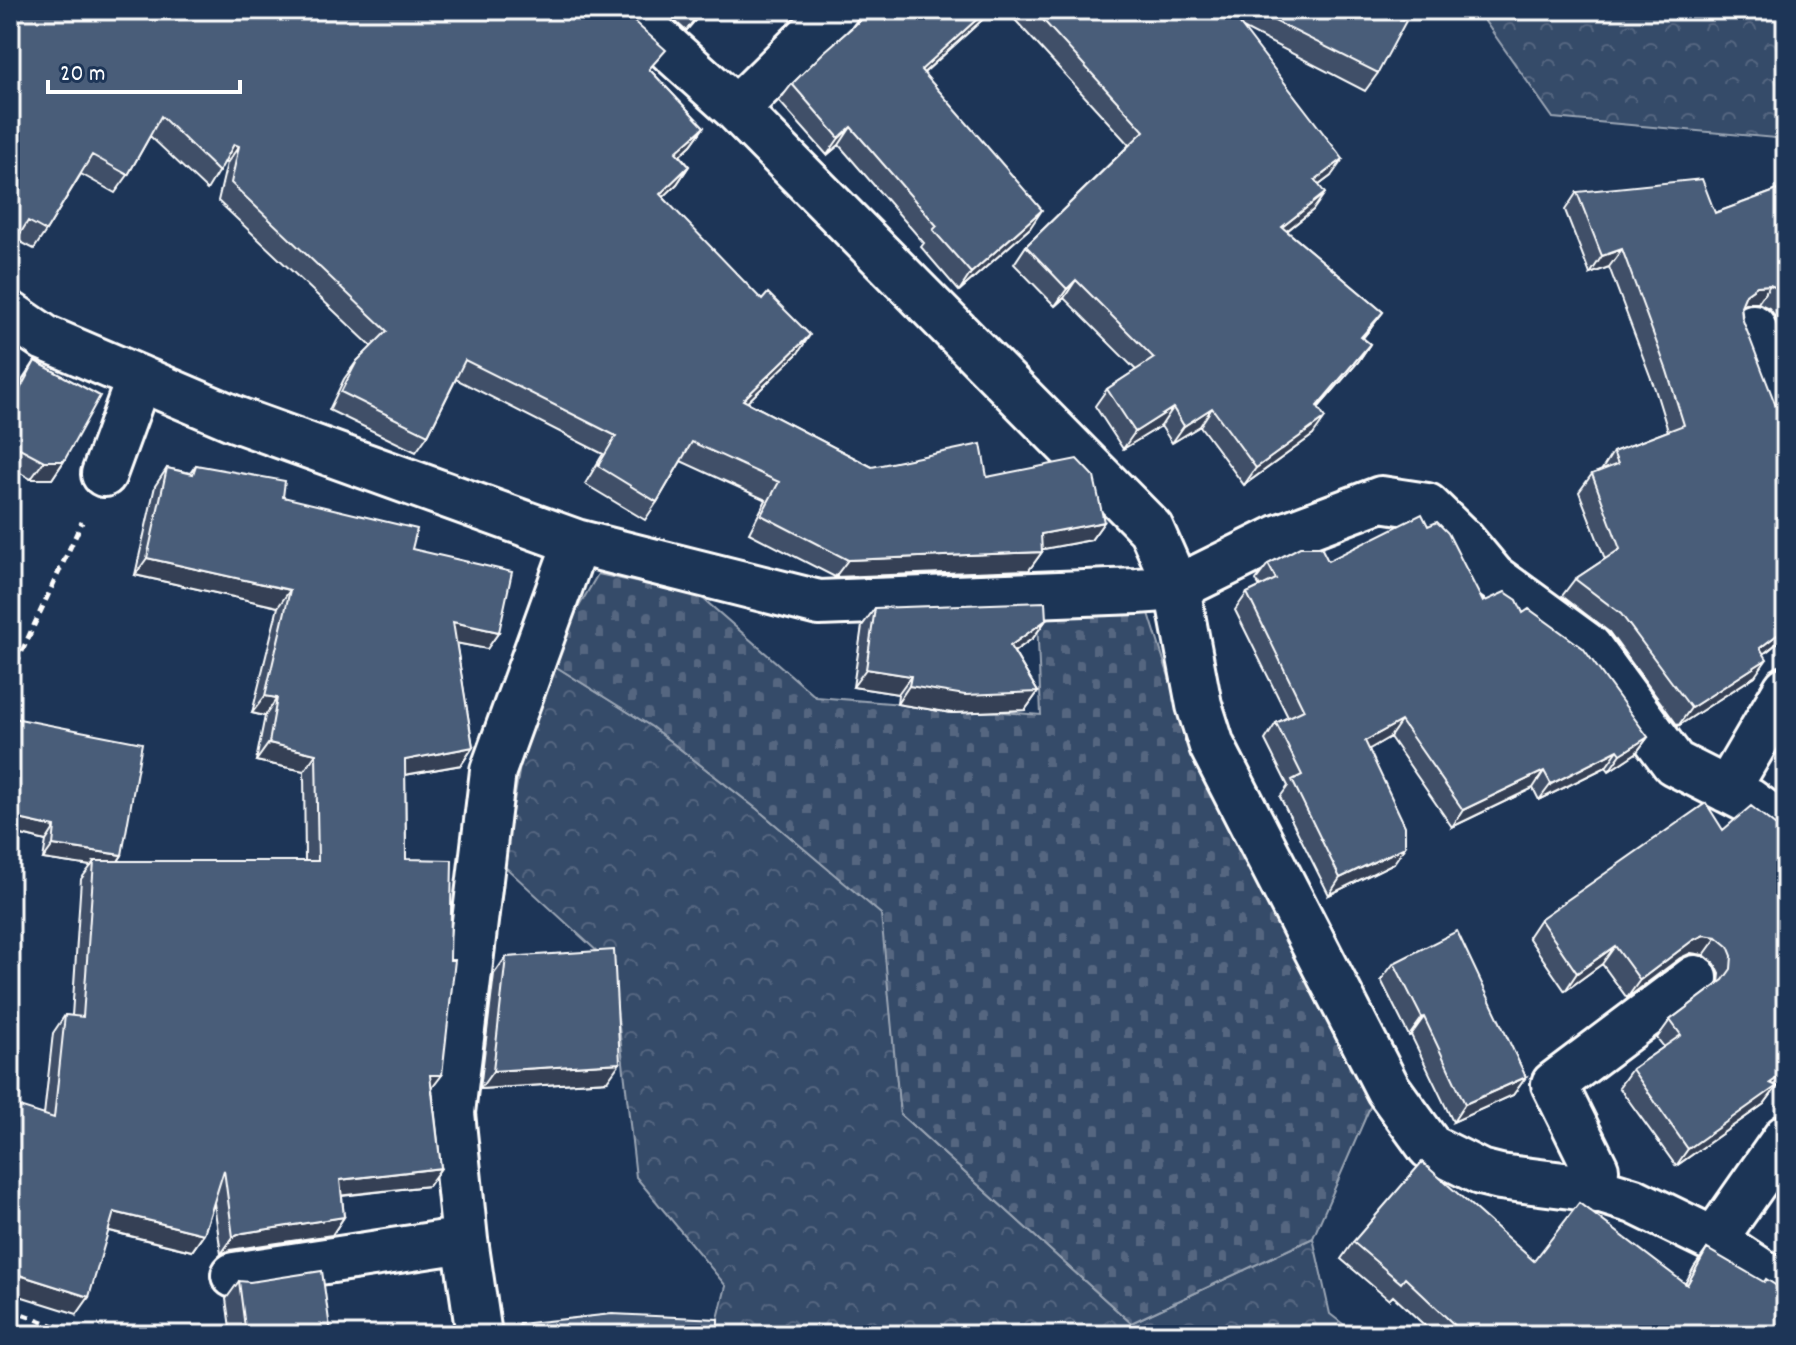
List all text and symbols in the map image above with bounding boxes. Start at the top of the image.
scale bar [48,44,240,94]
text: 20 m [60,58,106,92]

